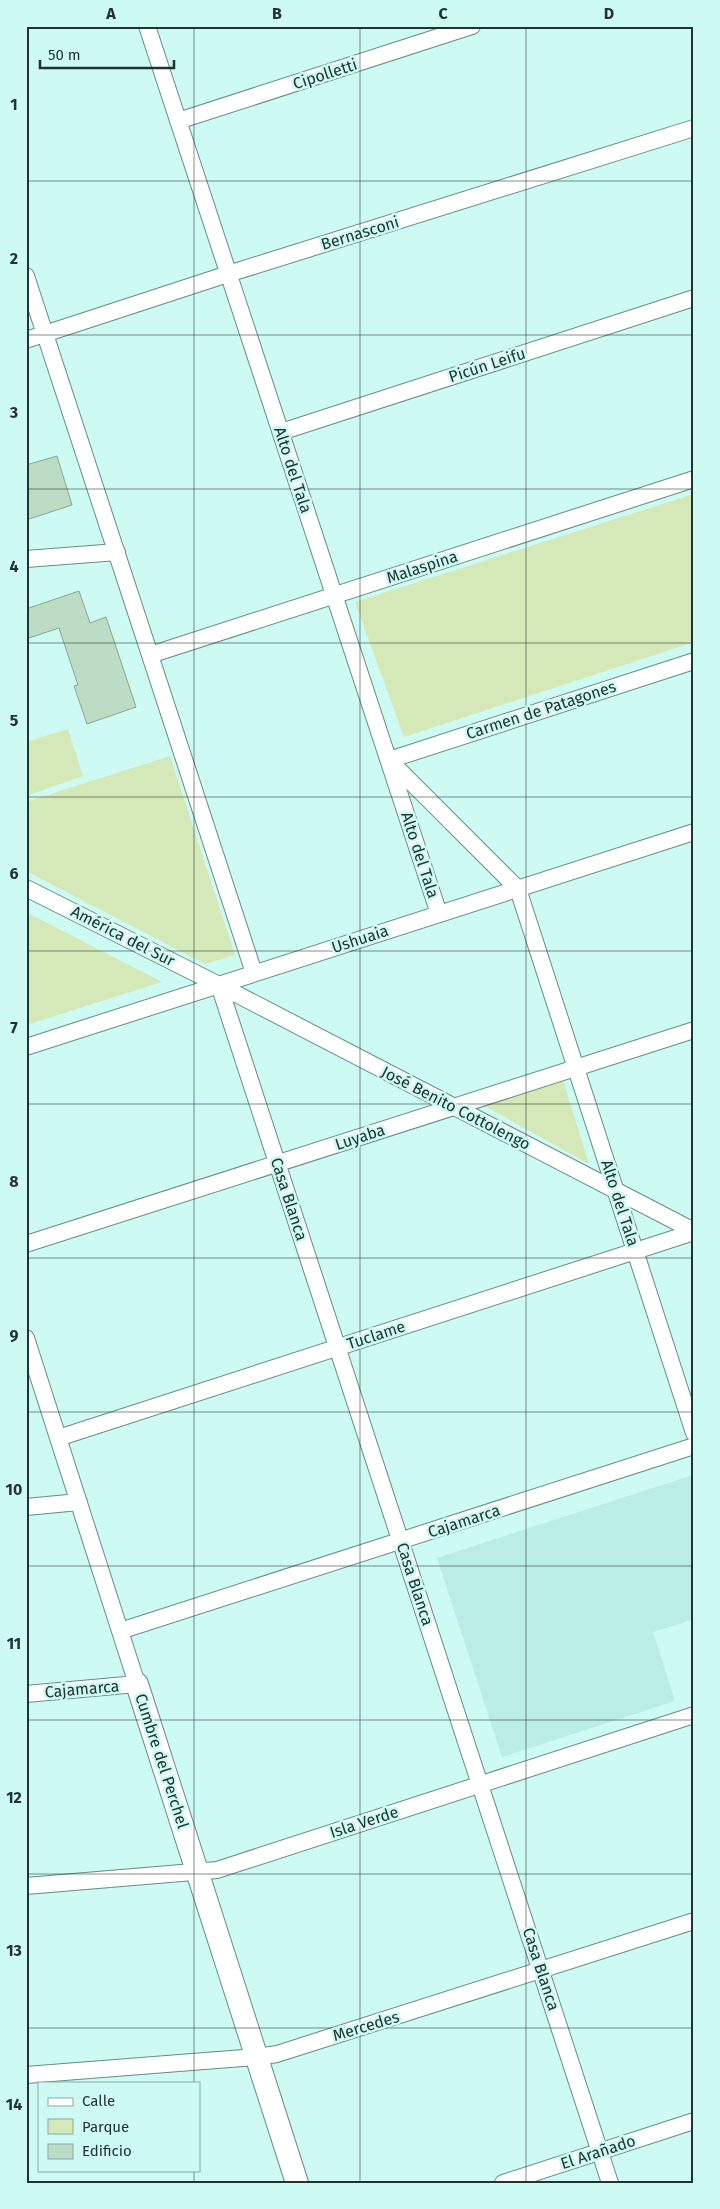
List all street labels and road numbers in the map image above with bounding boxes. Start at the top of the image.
street label: Cipolletti [290,55,360,93]
street label: Bernasconi [319,212,401,254]
street label: Picún Leifu [446,344,528,386]
street label: Alto del Tala [270,424,316,516]
street label: Malaspina [384,547,460,587]
street label: Carmen de Patagones [464,677,618,743]
street label: Alto del Tala [397,809,443,901]
street label: América del Sur [68,902,179,971]
street label: Ushuaia [329,921,391,957]
street label: José Benito Cottolengo [378,1062,534,1154]
street label: Luyaba [333,1120,387,1154]
street label: Casa Blanca [267,1155,311,1243]
street label: Alto del Tala [597,1157,643,1249]
street label: Tuclame [344,1317,408,1353]
street label: Cajamarca [425,1500,503,1542]
street label: Casa Blanca [393,1540,437,1628]
street label: Cajamarca [44,1676,120,1702]
street label: Cumbre del Perchel [131,1691,193,1831]
street label: Isla Verde [327,1802,401,1842]
street label: Casa Blanca [519,1925,563,2013]
street label: Mercedes [330,2007,402,2045]
street label: El Arañado [558,2131,638,2173]

